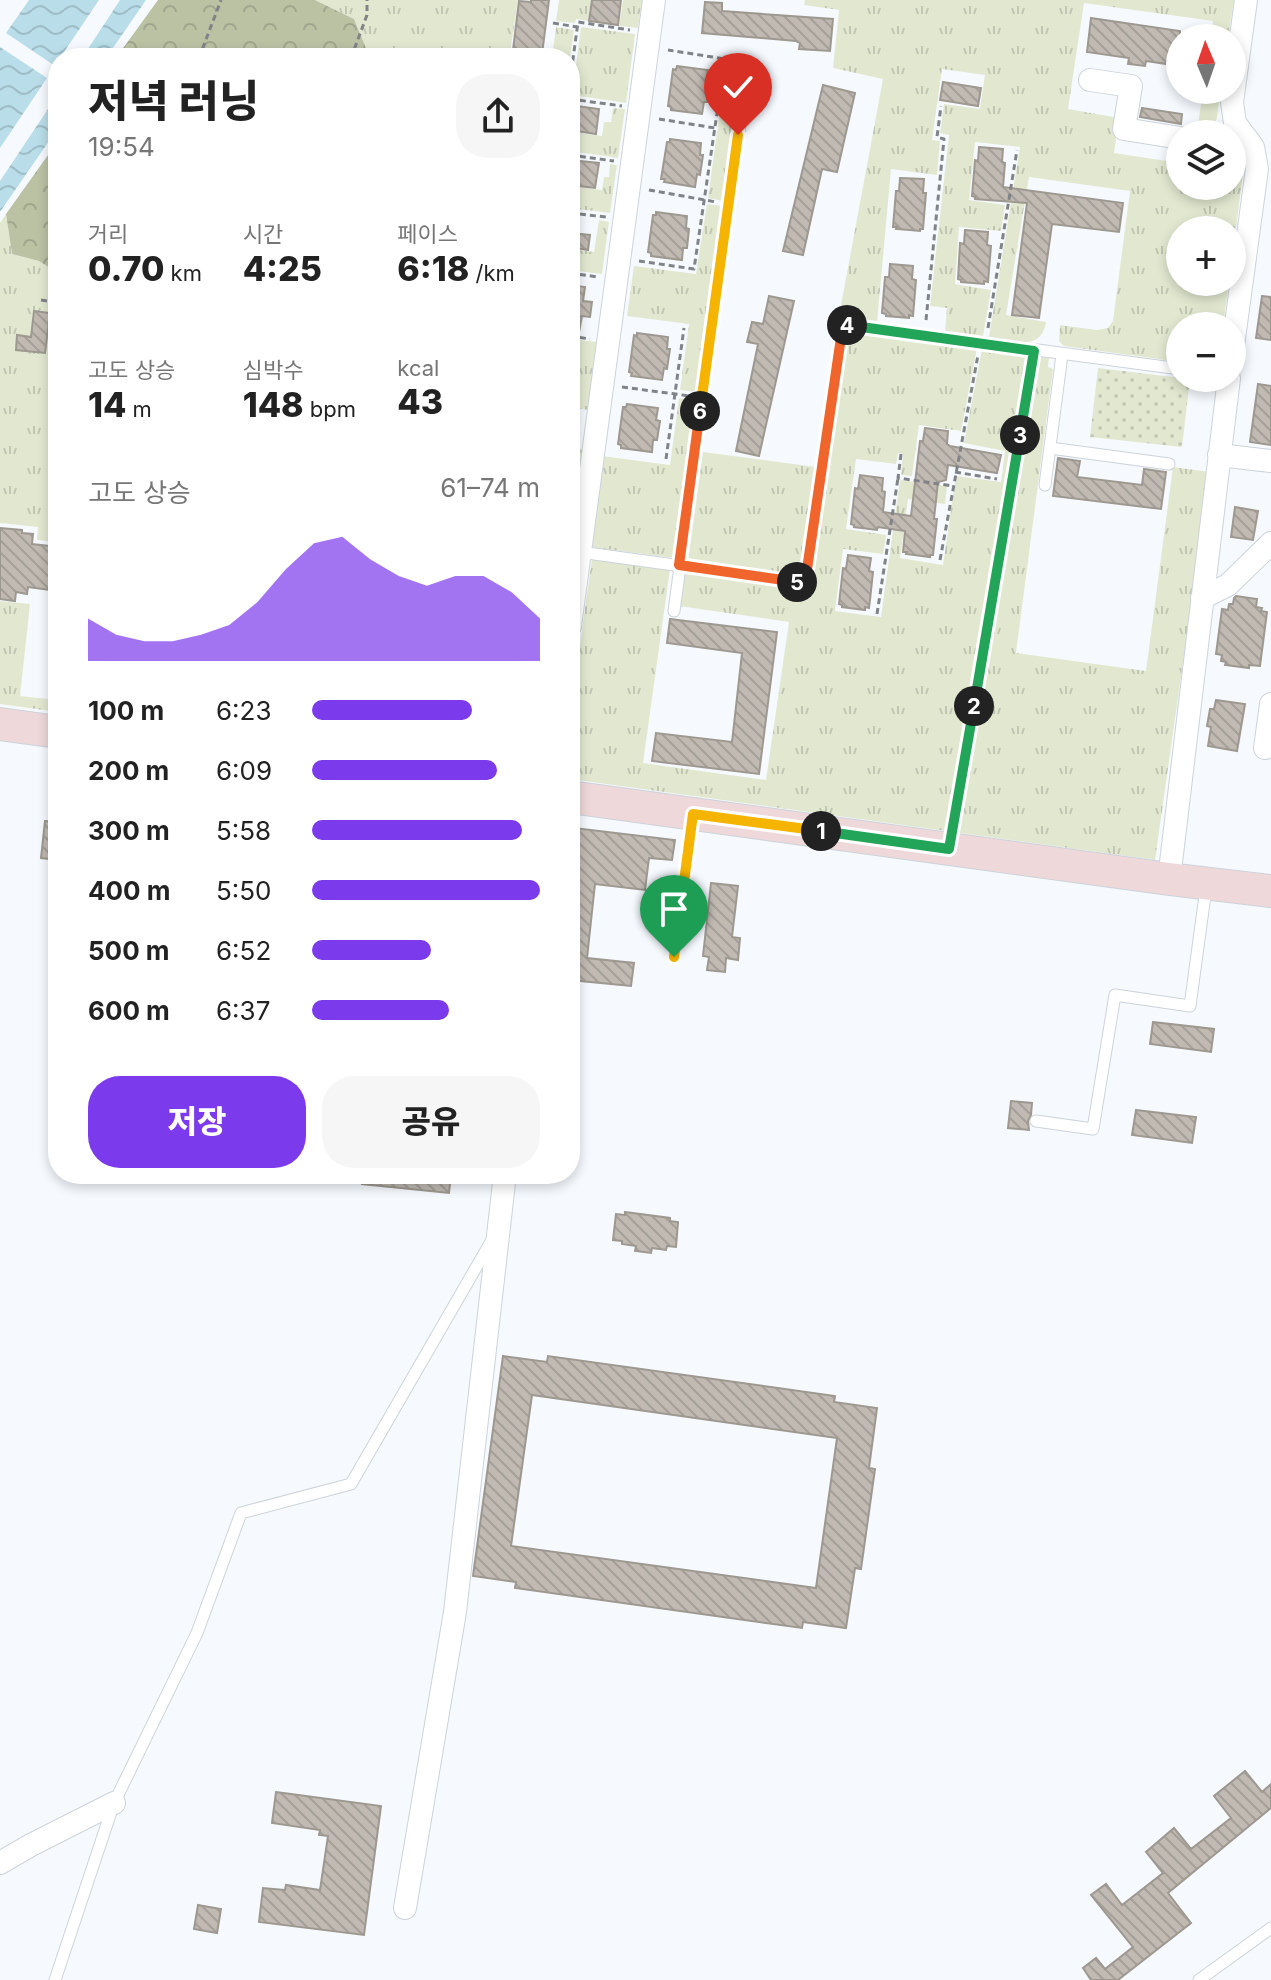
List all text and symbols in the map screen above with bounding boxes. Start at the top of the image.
north arrow [1166,24,1246,104]
map controls [1166,24,1246,392]
pin [704,53,772,135]
icon: check [716,65,760,109]
text: 저녁 러닝 [88,74,260,128]
button: share [456,74,540,158]
button: layers [1166,120,1246,200]
text: 19:54 [88,131,155,162]
button: + [1166,216,1246,296]
text: 거리 [88,221,128,247]
text: 시간 [243,221,283,247]
text: 페이스 [397,221,458,247]
text: 0.70 [88,248,164,289]
text: 4:25 [243,248,322,289]
text: 6:18 [397,248,469,289]
text: km [164,260,202,286]
text: /km [469,260,515,286]
pin: 4 [827,305,867,345]
text: 4 [840,312,854,338]
button: − [1166,312,1246,392]
text: kcal [397,355,439,381]
text: 고도 상승 [88,357,175,383]
text: 심박수 [243,357,303,383]
text: 43 [397,381,443,422]
text: 14 [88,384,126,425]
text: 148 [243,384,304,425]
pin: 6 [680,391,720,431]
text: m [126,396,152,422]
text: bpm [304,396,356,422]
text: 6 [693,398,707,424]
pin: 3 [1000,415,1040,455]
text: 3 [1013,422,1027,448]
text: 61–74 m [440,472,540,503]
text: 고도 상승 [88,477,191,508]
pin: 5 [777,562,817,602]
text: 5 [790,569,804,595]
pin: 2 [954,686,994,726]
text: 2 [967,693,981,719]
text: 100 m [88,695,164,726]
text: 6:23 [216,695,272,726]
text: 200 m [88,755,169,786]
text: 6:09 [216,755,272,786]
pin: 1 [801,811,841,851]
text: 300 m [88,815,170,846]
text: 5:58 [216,815,271,846]
text: 1 [816,818,826,844]
text: 400 m [88,875,171,906]
text: 5:50 [216,875,272,906]
pin [640,875,708,957]
icon: arrive [652,887,696,931]
text: 500 m [88,935,170,966]
text: 6:52 [216,935,271,966]
text: 600 m [88,995,170,1026]
text: 6:37 [216,995,270,1026]
button: 저장 [88,1076,306,1168]
button: 공유 [322,1076,540,1168]

